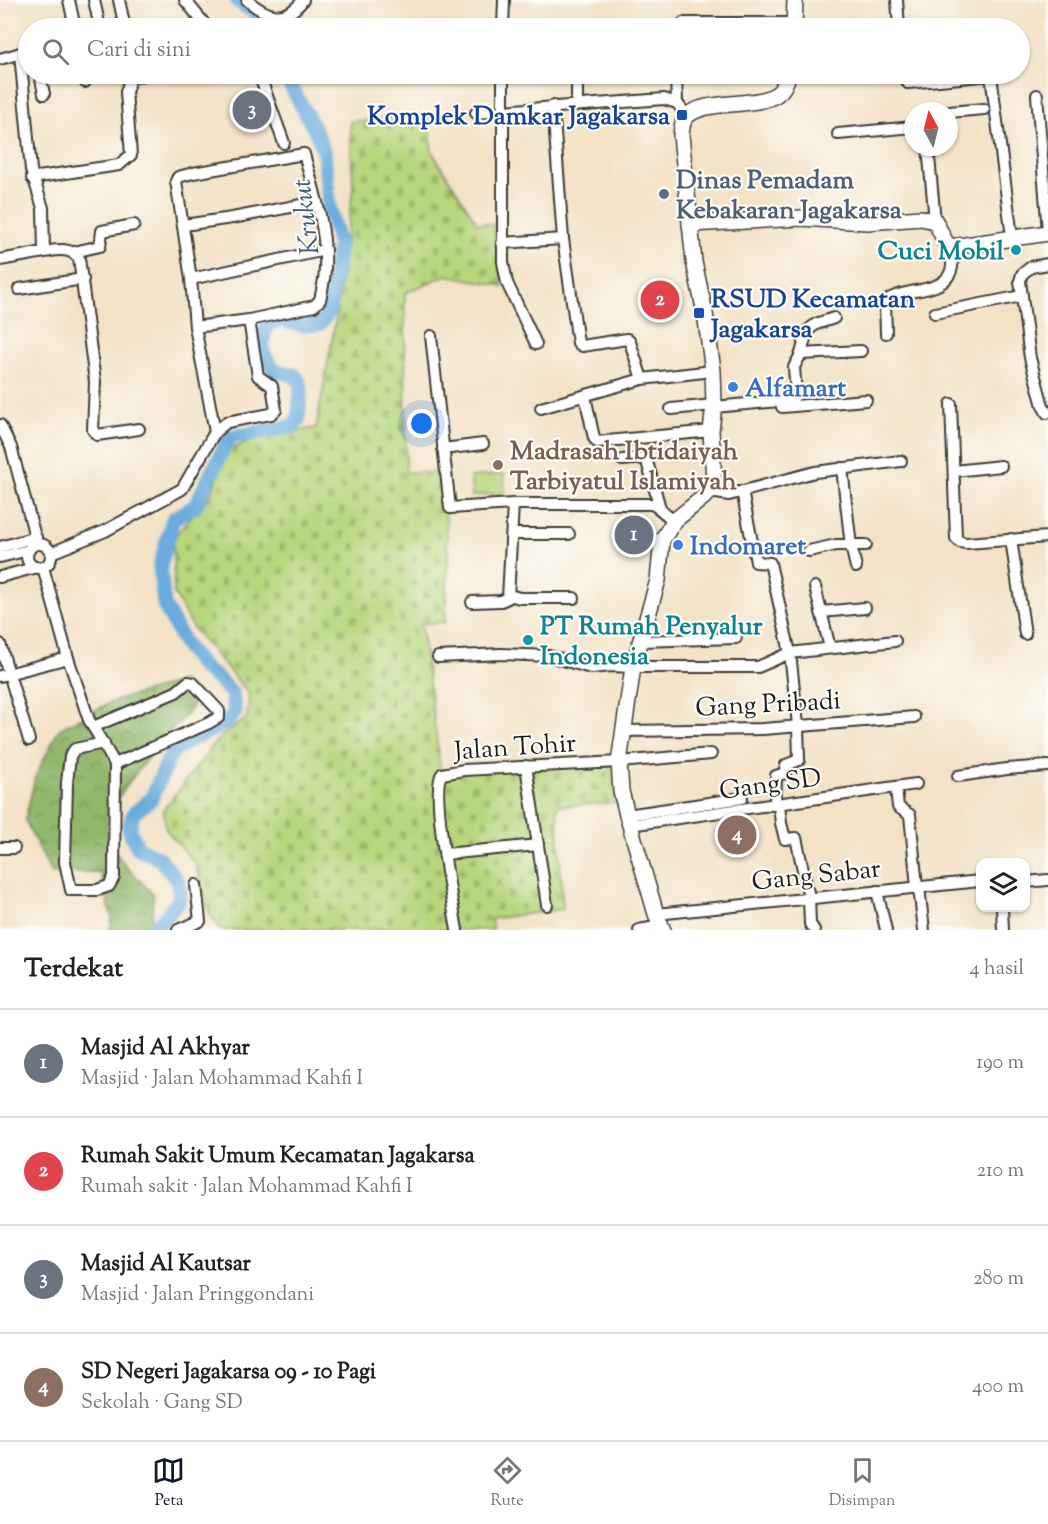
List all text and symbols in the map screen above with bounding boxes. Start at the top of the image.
search box [18,18,1030,84]
icon: search [39,35,72,68]
text: Cari di sini [87,35,191,67]
pin: 3 [232,88,272,132]
place label: Komplek Damkar Jagakarsa [367,99,670,136]
north arrow [904,102,958,156]
marker: Komplek Damkar Jagakarsa [675,108,689,122]
place label: Dinas Pemadam Kebakaran Jagakarsa [676,163,902,230]
water label: Krukut [283,176,331,257]
marker: Dinas Pemadam Kebakaran Jagakarsa [657,187,671,201]
place label: Cuci Mobil [877,234,1005,271]
marker: Cuci Mobil [1009,243,1023,257]
pin: 2 [640,278,680,322]
place label: RSUD Kecamatan Jagakarsa [709,282,916,349]
marker: RSUD Kecamatan Jagakarsa [692,306,706,320]
place label: Alfamart [745,371,846,408]
marker: Alfamart [726,380,740,394]
your location [407,409,436,438]
place label: Madrasah Ibtidaiyah Tarbiyatul Islamiyah [510,434,739,501]
marker: Madrasah Ibtidaiyah Tarbiyatul Islamiyah [491,458,505,472]
pin: 1 [614,512,654,558]
place label: Indomaret [690,529,806,566]
marker: Indomaret [671,538,685,552]
place label: PT Rumah Penyalur Indonesia [540,609,763,676]
marker: PT Rumah Penyalur Indonesia [521,633,535,647]
street label: Gang Pribadi [694,683,842,728]
street label: Jalan Tohir [451,726,578,771]
street label: Gang SD [717,760,824,811]
pin: 4 [718,812,756,858]
street label: Gang Sabar [750,851,883,902]
map controls [976,858,1030,912]
button: layers [976,858,1030,912]
text: Terdekat [24,951,123,988]
text: 4 hasil [970,955,1024,984]
text: Masjid Al Akhyar [81,1033,250,1065]
text: 1 [40,1049,47,1078]
text: 190 m [976,1049,1024,1078]
text: Masjid · Jalan Mohammad Kahfi I [81,1065,363,1094]
text: Rumah Sakit Umum Kecamatan Jagakarsa [81,1141,475,1173]
text: 2 [39,1157,48,1186]
text: 210 m [977,1157,1024,1186]
text: Rumah sakit · Jalan Mohammad Kahfi I [81,1173,413,1202]
text: Masjid Al Kautsar [81,1249,251,1281]
text: 3 [39,1265,48,1294]
text: 280 m [973,1265,1024,1294]
text: Masjid · Jalan Pringgondani [81,1281,314,1310]
text: SD Negeri Jagakarsa 09 - 10 Pagi [81,1357,376,1389]
text: 4 [38,1373,49,1402]
text: 400 m [972,1373,1024,1402]
text: Sekolah · Gang SD [81,1389,243,1418]
tab: Peta [152,1454,185,1513]
tab: Rute [490,1454,524,1513]
tab: Disimpan [829,1454,895,1513]

